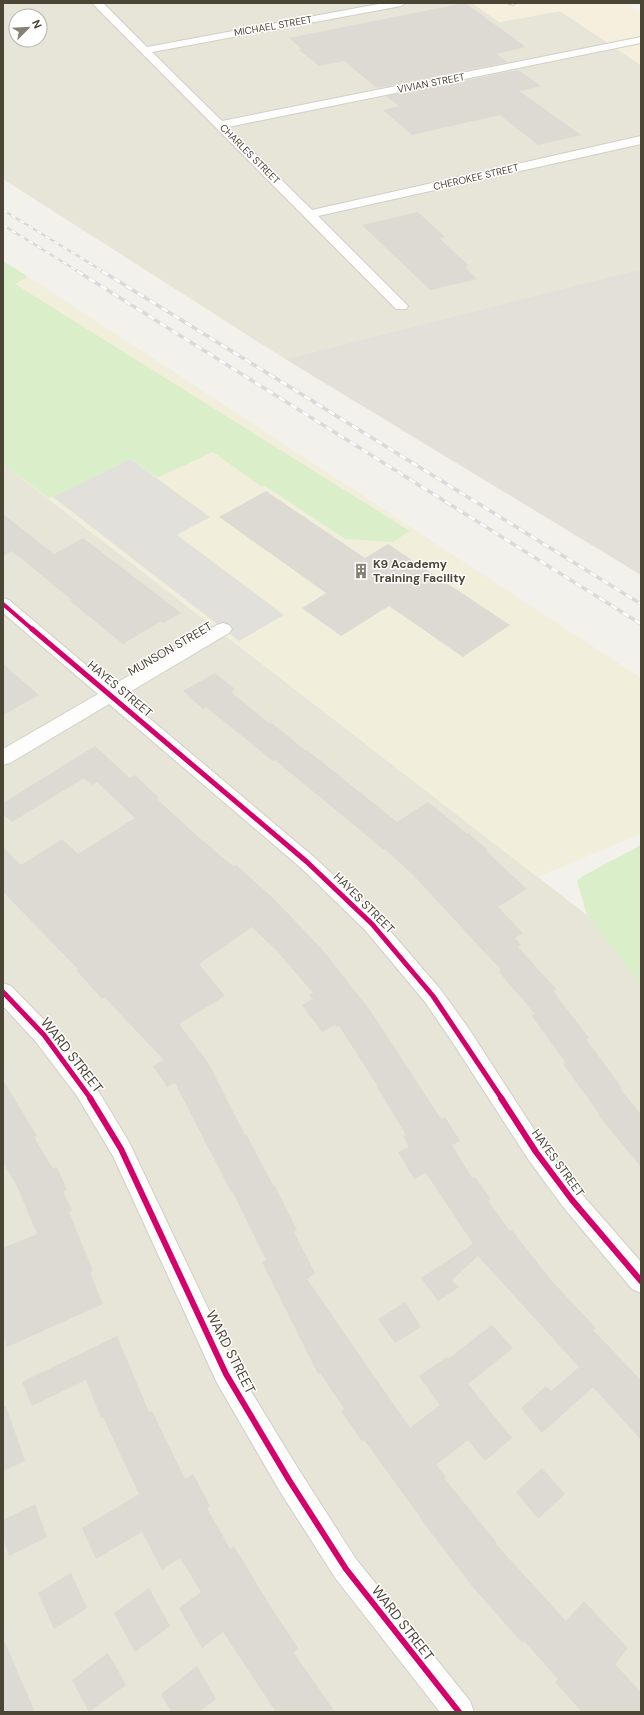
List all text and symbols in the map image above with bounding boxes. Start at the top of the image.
north arrow [8,8,48,48]
street label: MICHAEL STREET [233,13,313,39]
text: N [29,17,45,30]
street label: VIVIAN STREET [396,70,466,96]
street label: CHARLES STREET [217,121,283,187]
street label: CHEROKEE STREET [432,161,520,193]
place label: K9 Academy Training Facility [373,556,466,586]
building icon: K9 Academy Training Facility [352,562,370,580]
street label: MUNSON STREET [125,618,215,680]
street label: HAYES STREET [84,657,156,721]
street label: HAYES STREET [330,869,398,937]
street label: WARD STREET [37,1013,107,1097]
street label: HAYES STREET [528,1126,588,1200]
street label: WARD STREET [202,1307,260,1397]
street label: WARD STREET [368,1581,438,1665]

